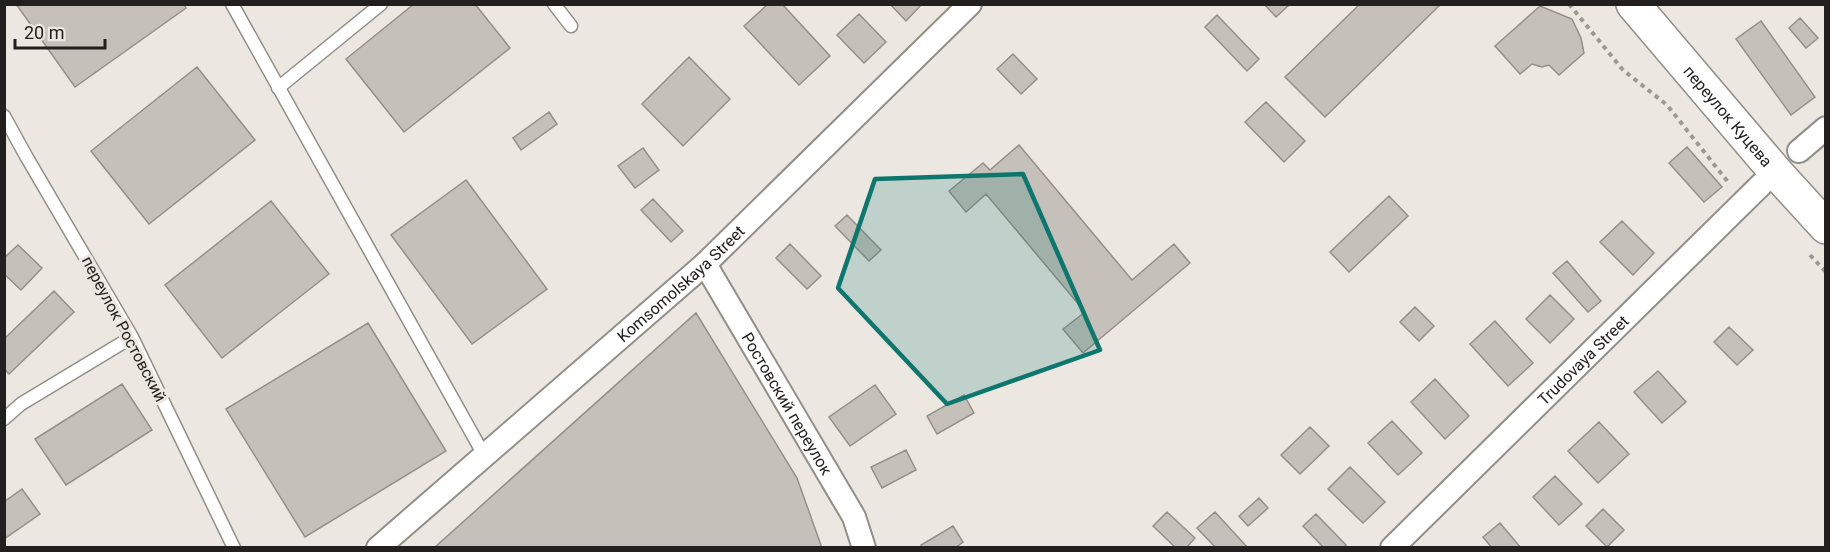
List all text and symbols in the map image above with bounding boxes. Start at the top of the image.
scale bar [15,12,105,50]
text: 20 m [24,22,64,43]
street label: переулок Куцева [1680,62,1777,170]
street label: Komsomolskaya Street [613,221,748,346]
street label: переулок Ростовский [78,253,170,405]
street label: Trudovaya Street [1534,311,1632,409]
street label: Ростовский переулок [738,329,837,479]

